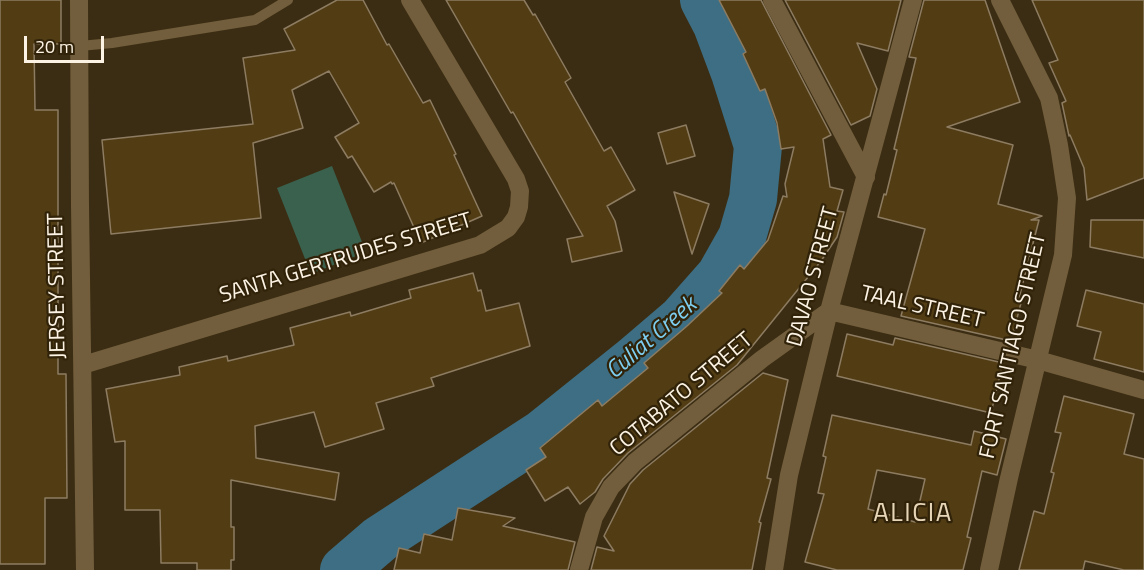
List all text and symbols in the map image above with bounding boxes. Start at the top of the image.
scale bar [27,24,106,62]
text: 20 m [35,33,74,60]
street label: DAVAO STREET [783,204,845,350]
street label: SANTA GERTRUDES STREET [217,208,475,310]
street label: JERSEY STREET [44,213,72,359]
street label: FORT SANTIAGO STREET [975,230,1053,462]
street label: TAAL STREET [858,281,986,335]
water label: Culiat Creek [601,292,703,386]
street label: COTABATO STREET [605,328,759,462]
district label: ALICIA [873,499,953,531]

